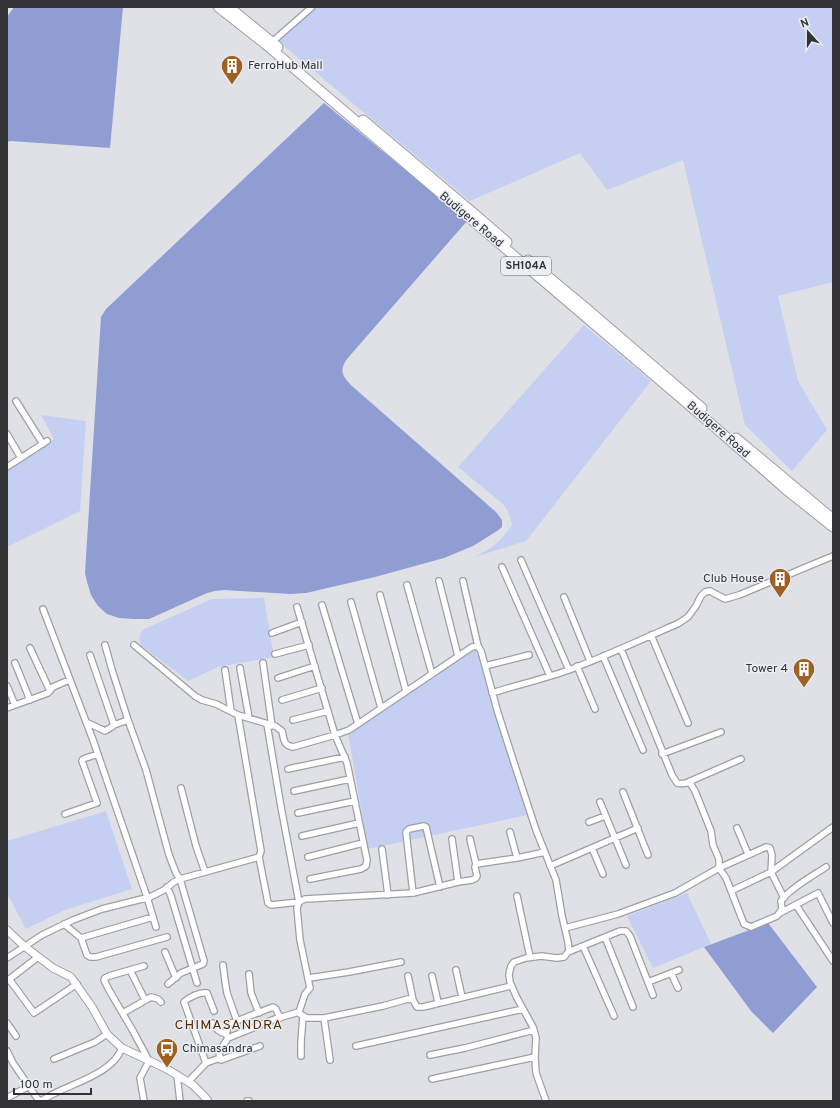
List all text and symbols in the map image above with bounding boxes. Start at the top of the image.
north arrow [788,12,828,52]
text: N [799,16,811,32]
building icon: FerroHub Mall [219,53,245,86]
place label: FerroHub Mall [248,58,323,74]
street label: Budigere Road [436,188,506,252]
road number: SH104A [501,257,551,275]
street label: Budigere Road [683,398,753,462]
building icon: Club House [767,566,793,599]
place label: Club House [703,571,764,587]
building icon: Tower 4 [791,656,817,689]
place label: Tower 4 [746,661,788,677]
district label: CHIMASANDRA [175,1017,283,1034]
bus stop icon: Chimasandra [154,1036,180,1069]
place label: Chimasandra [182,1041,253,1057]
scale bar [14,1070,91,1096]
text: 100 m [20,1077,53,1093]

